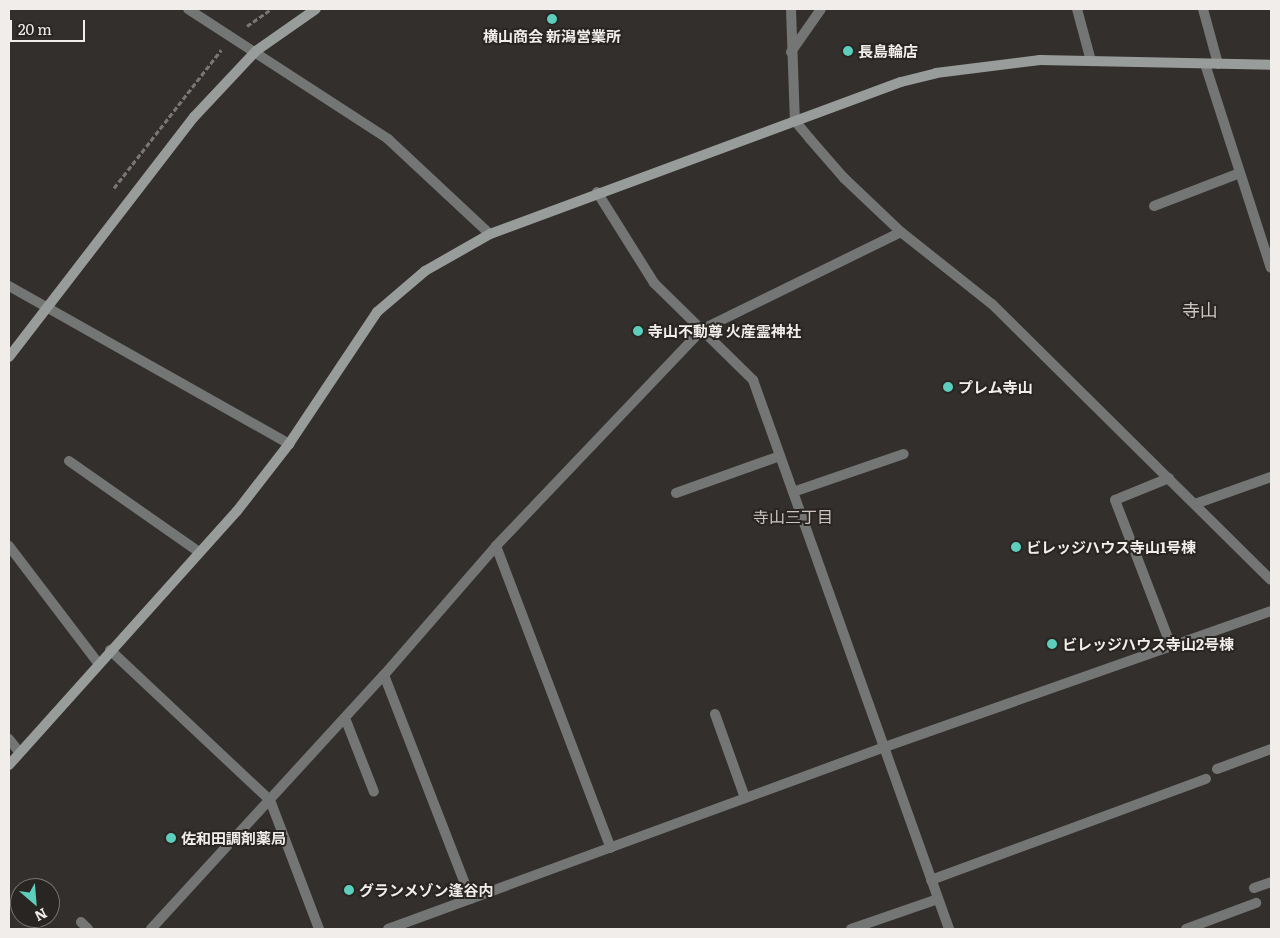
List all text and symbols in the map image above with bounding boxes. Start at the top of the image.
scale bar [12,10,88,42]
marker: 横山商会 新潟営業所 [546,13,558,25]
text: 20 m [18,17,52,40]
place label: 横山商会 新潟営業所 [483,27,621,45]
place label: 長島輪店 [858,42,918,60]
marker: 長島輪店 [842,45,854,57]
district label: 寺山 [1182,299,1218,321]
place label: 寺山不動尊 火産霊神社 [648,322,801,340]
marker: 寺山不動尊 火産霊神社 [632,325,644,337]
place label: プレム寺山 [958,378,1033,396]
marker: プレム寺山 [942,381,954,393]
district label: 寺山三丁目 [753,506,833,526]
place label: ビレッジハウス寺山1号棟 [1026,538,1197,556]
marker: ビレッジハウス寺山1号棟 [1010,541,1022,553]
place label: ビレッジハウス寺山2号棟 [1062,635,1235,653]
marker: ビレッジハウス寺山2号棟 [1046,638,1058,650]
place label: 佐和田調剤薬局 [181,829,286,847]
marker: 佐和田調剤薬局 [165,832,177,844]
north arrow [10,878,60,928]
place label: グランメゾン逢谷内 [359,881,494,899]
marker: グランメゾン逢谷内 [343,884,355,896]
text: N [32,904,51,927]

